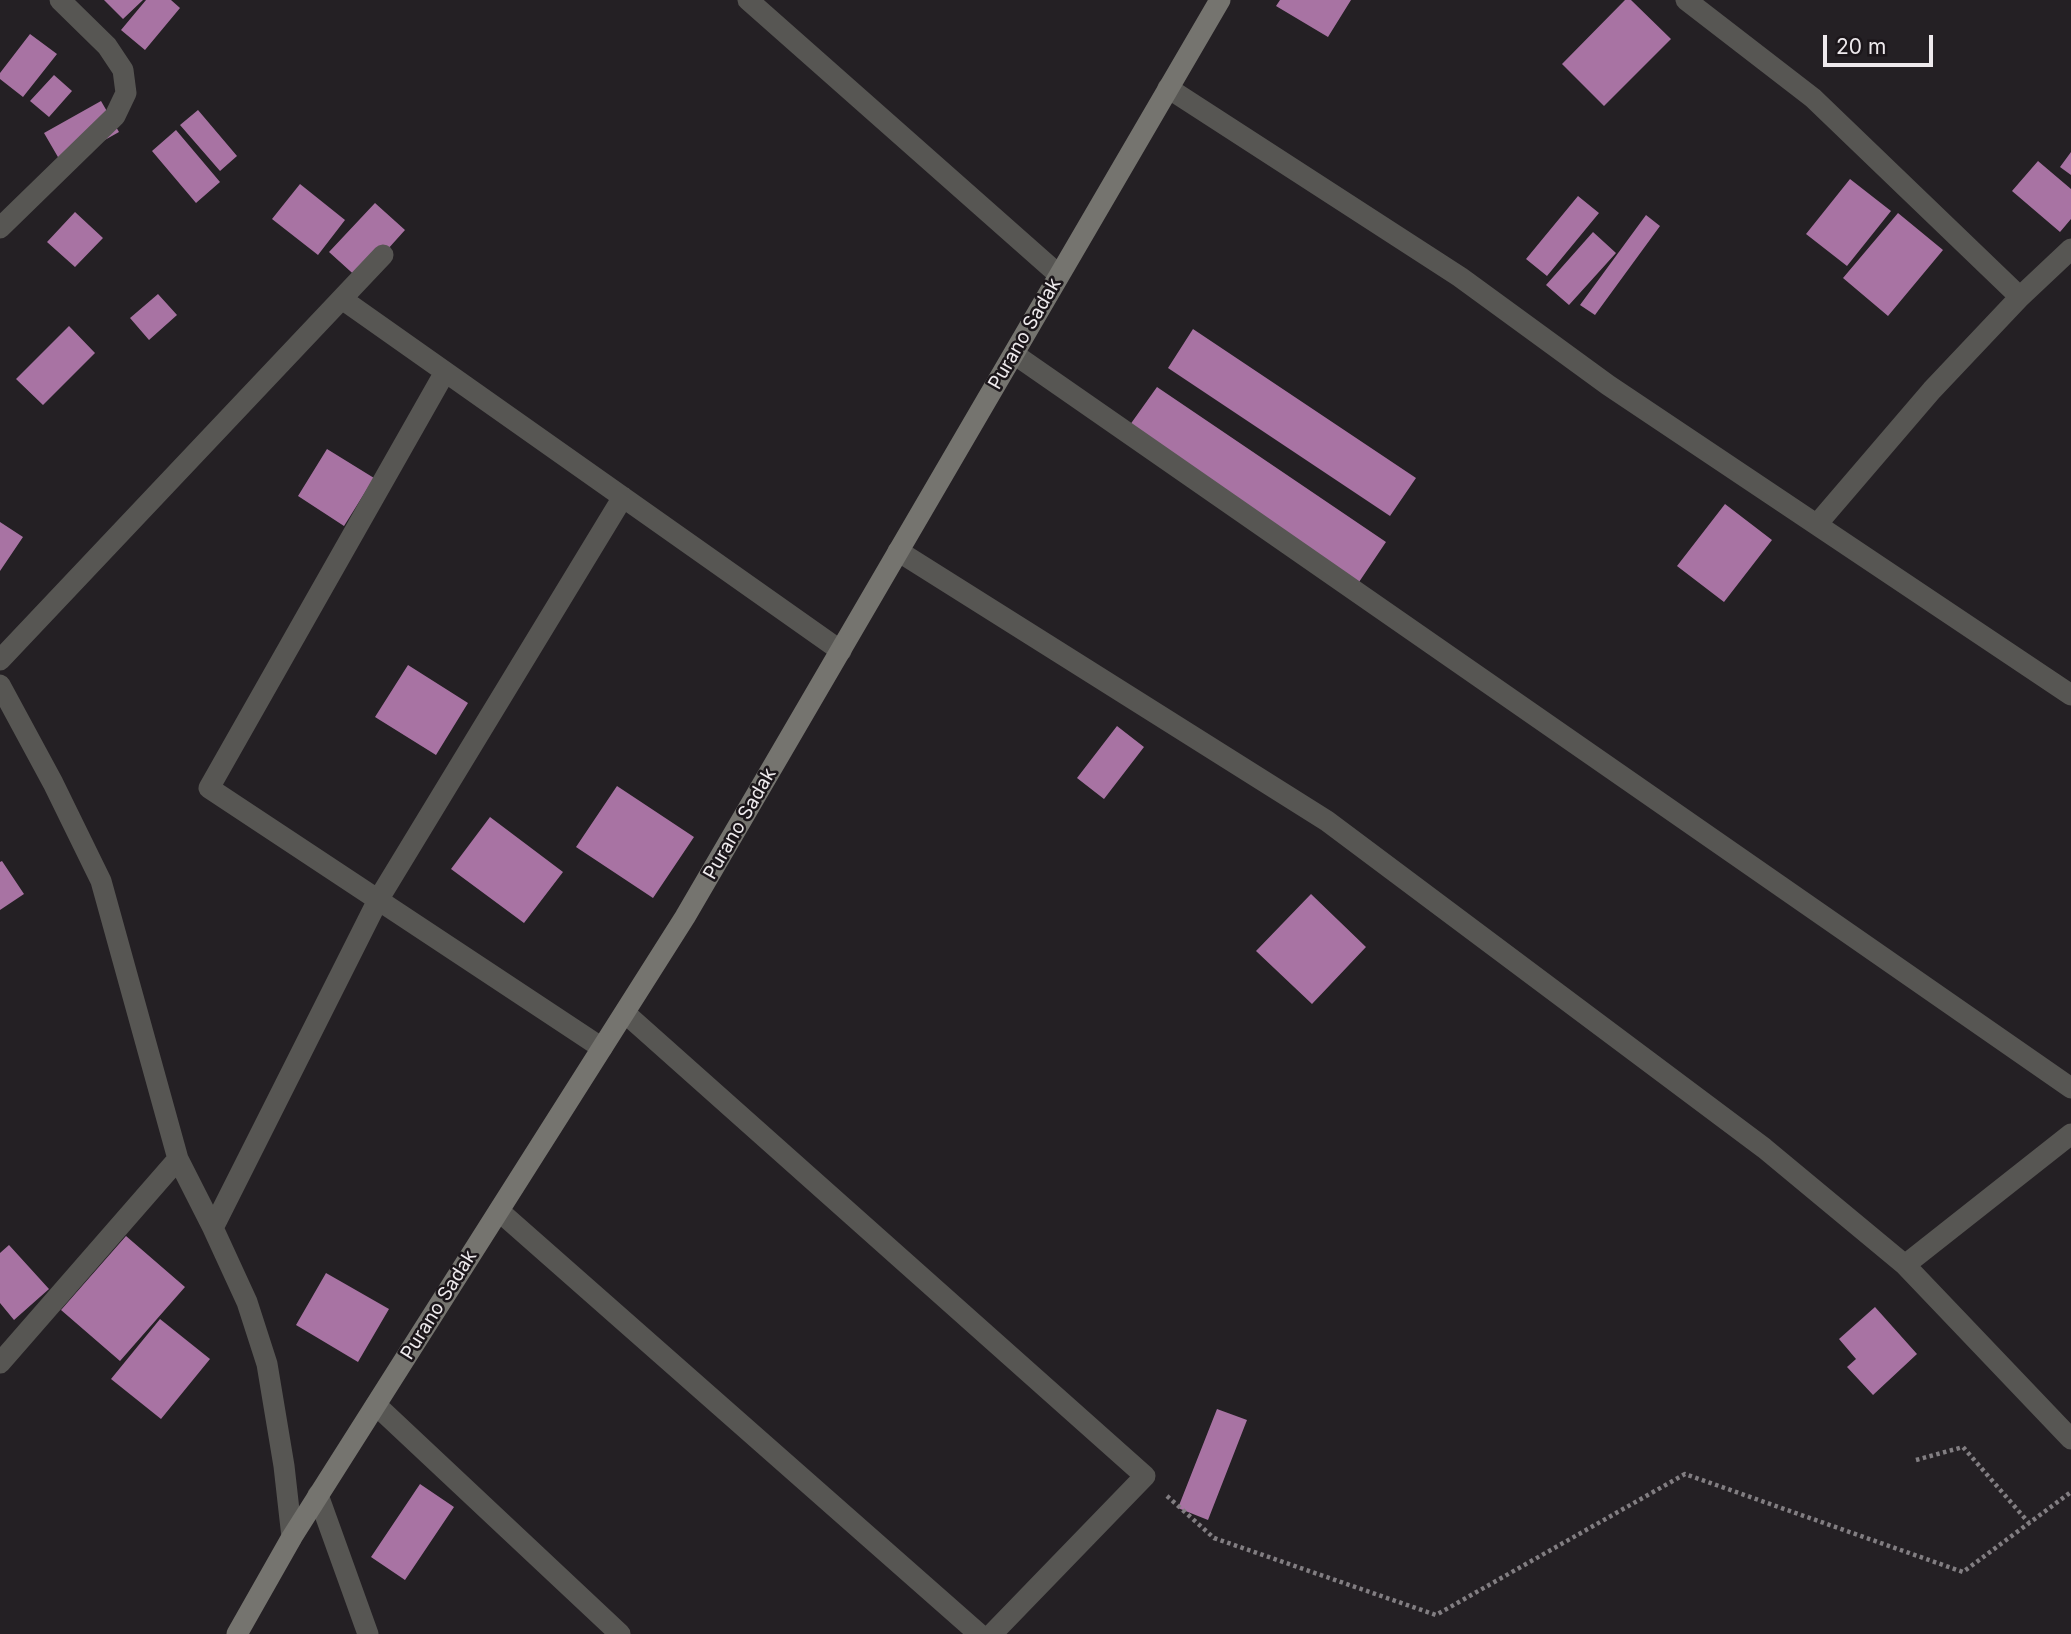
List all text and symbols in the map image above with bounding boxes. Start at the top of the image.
scale bar [1826,21,1936,65]
text: 20 m [1836,34,1886,59]
street label: Purano Sadak [984,274,1066,394]
street label: Purano Sadak [699,764,781,884]
street label: Purano Sadak [396,1246,482,1364]

